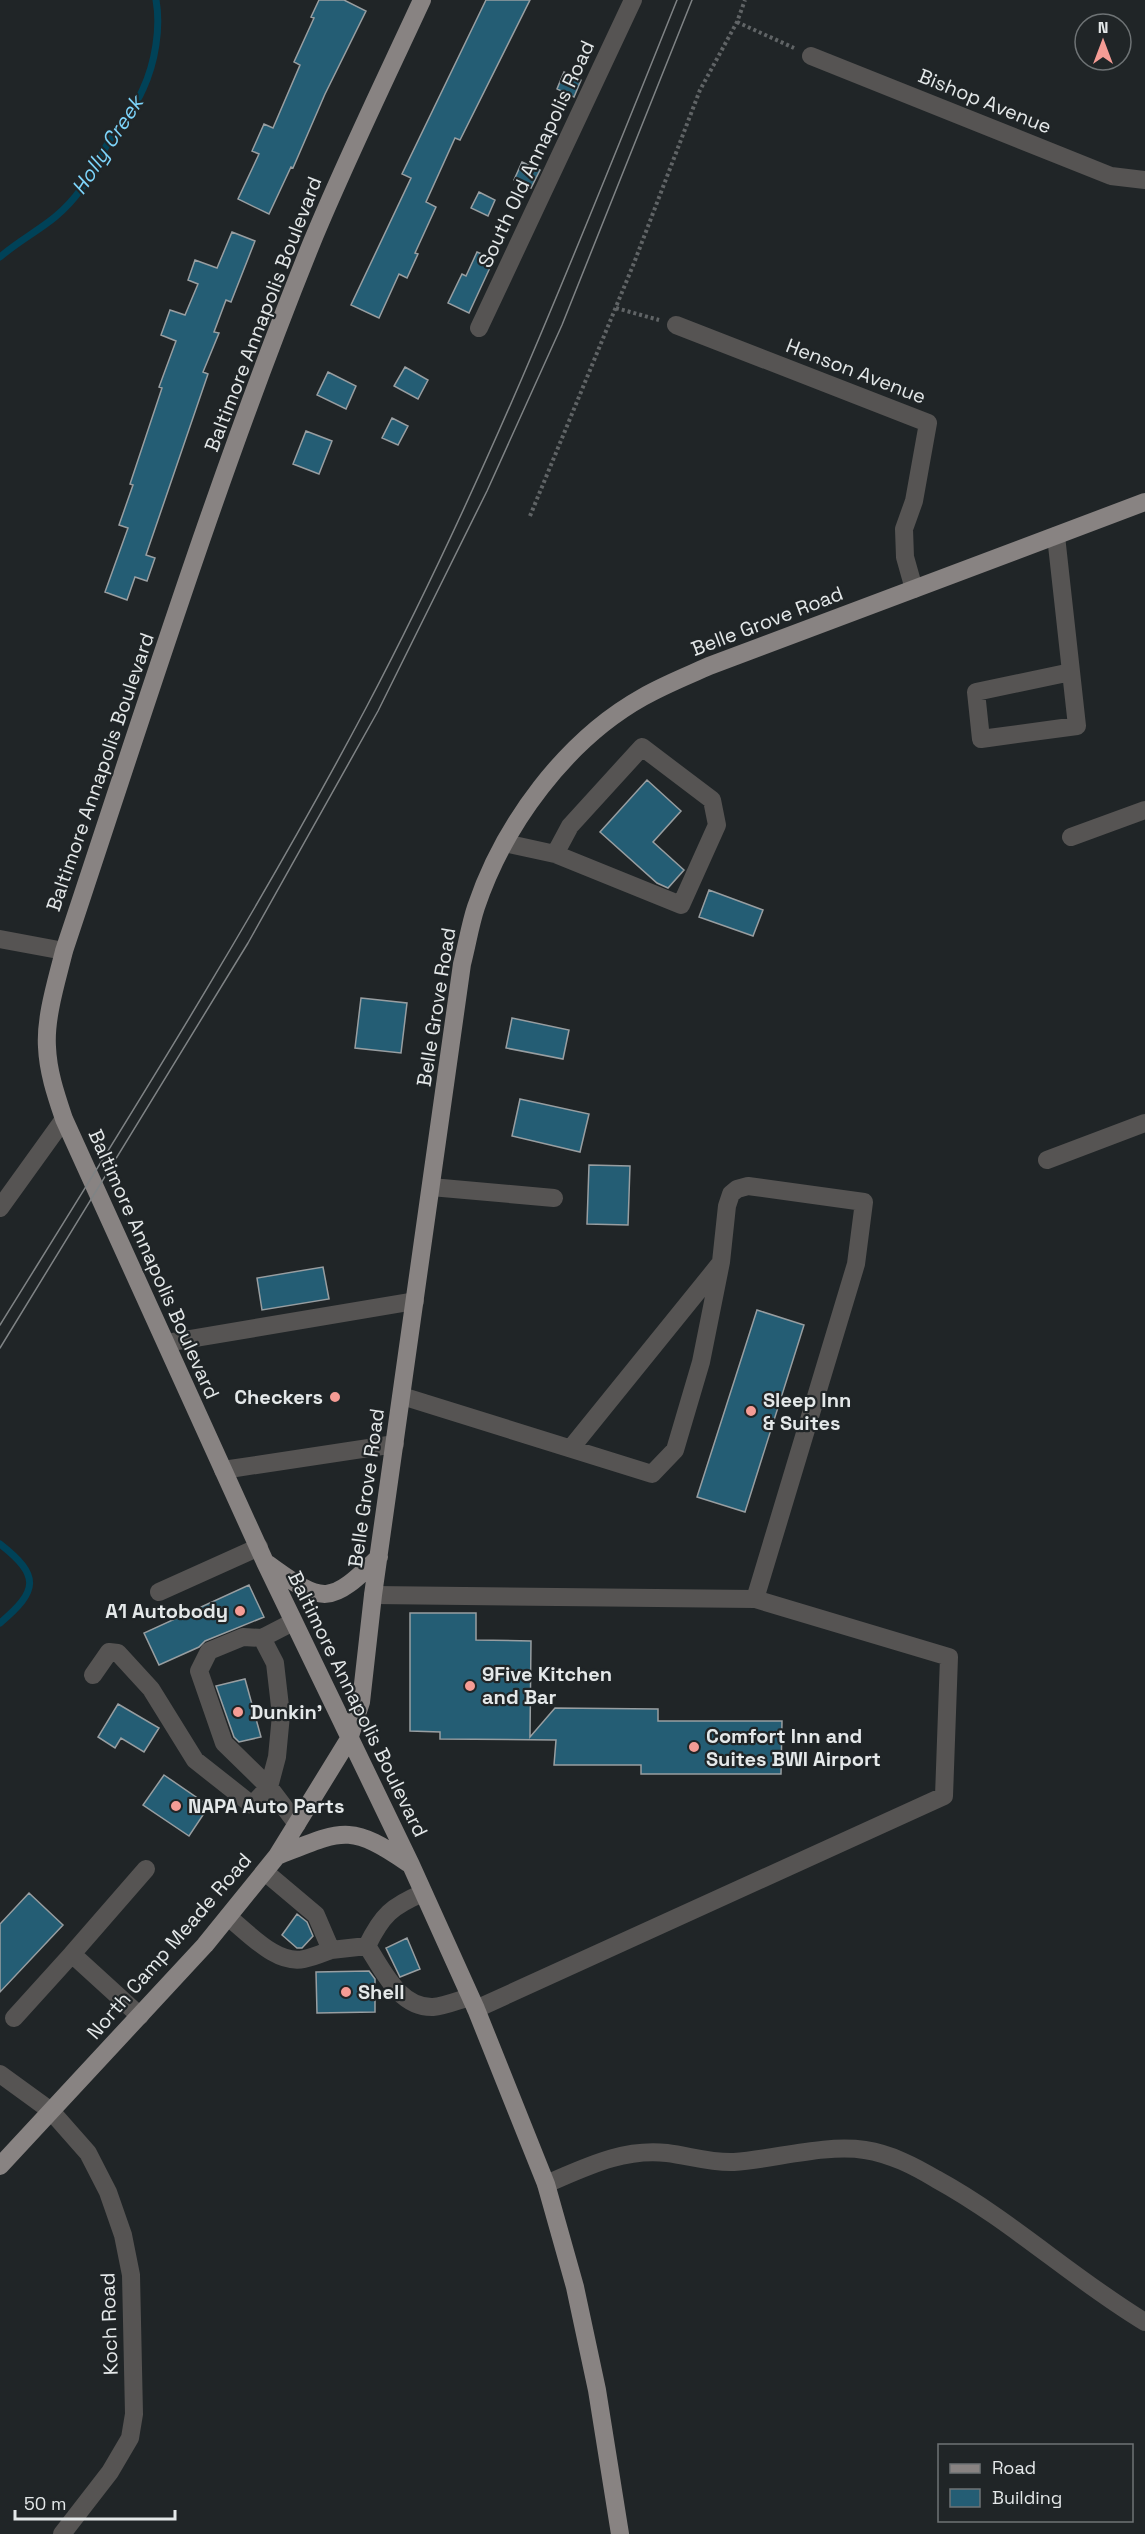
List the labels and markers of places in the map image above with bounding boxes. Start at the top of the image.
place label: Checkers [234,1384,323,1410]
place label: Sleep Inn & Suites [763,1387,851,1436]
marker: Checkers [328,1390,342,1404]
marker: Sleep Inn & Suites [744,1404,758,1418]
place label: A1 Autobody [105,1598,228,1624]
marker: A1 Autobody [233,1604,247,1618]
place label: 9Five Kitchen and Bar [482,1661,612,1710]
marker: 9Five Kitchen and Bar [463,1679,477,1693]
place label: Dunkin' [250,1699,322,1725]
marker: Dunkin' [231,1705,245,1719]
place label: Comfort Inn and Suites BWI Airport [706,1723,881,1772]
marker: Comfort Inn and Suites BWI Airport [687,1740,701,1754]
place label: NAPA Auto Parts [188,1793,344,1819]
marker: NAPA Auto Parts [169,1799,183,1813]
place label: Shell [358,1979,405,2005]
marker: Shell [339,1985,353,1999]

